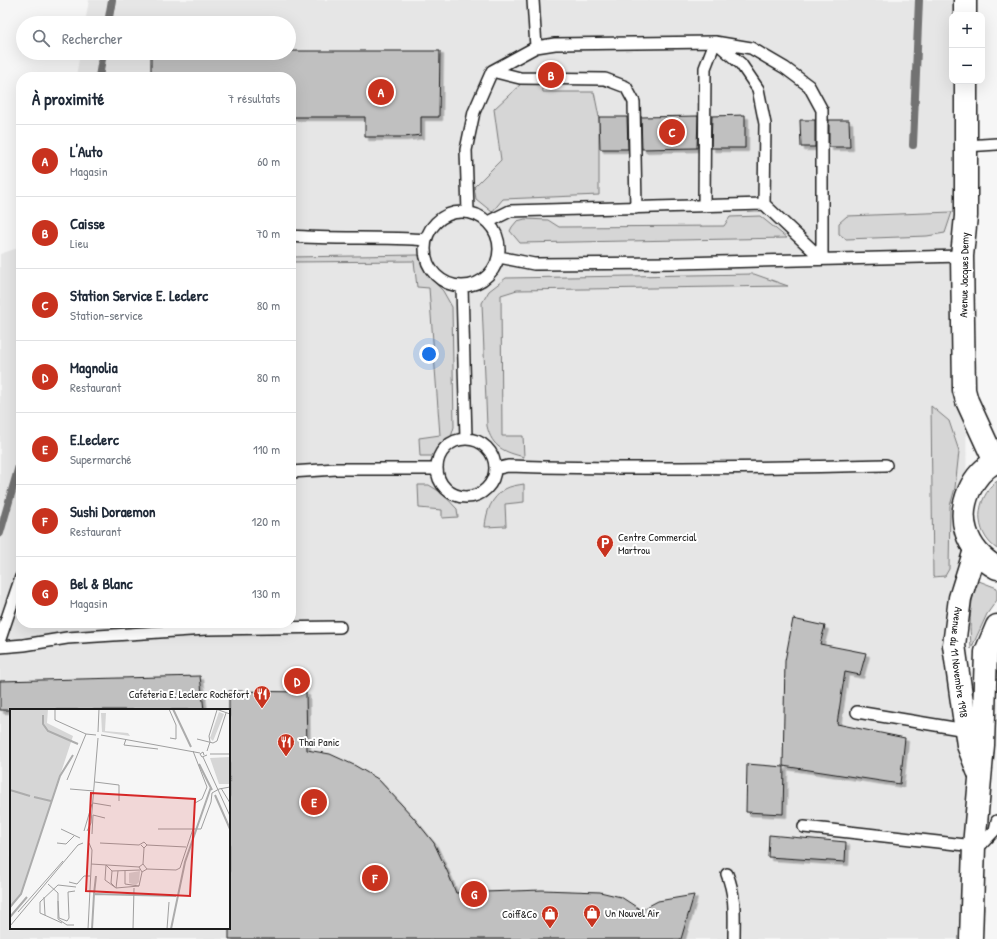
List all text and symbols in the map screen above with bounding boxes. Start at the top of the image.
map controls [949,12,985,84]
button: + [949,12,985,48]
search box [16,16,296,60]
icon: search [30,27,52,49]
text: Rechercher [62,28,123,49]
button: − [949,48,985,84]
pin: B [538,60,564,90]
pin: A [368,77,394,107]
text: À proximité [32,87,104,110]
text: 7 résultats [228,89,280,107]
pin: C [659,117,685,147]
text: L'Auto [70,141,103,162]
text: A [42,152,48,170]
text: 60 m [257,152,280,170]
text: Magasin [70,162,108,180]
text: Caisse [70,213,105,234]
text: B [42,224,48,242]
text: 70 m [256,224,280,242]
street label: Avenue Jacques Demy [956,232,972,318]
text: Lieu [70,234,88,252]
text: Station Service E. Leclerc [70,285,208,306]
text: C [41,296,49,314]
text: 80 m [257,296,280,314]
text: Station-service [70,306,143,324]
your location [419,344,439,364]
text: Magnolia [70,357,118,378]
text: D [42,368,48,386]
text: 80 m [257,368,280,386]
text: Restaurant [70,378,121,396]
text: E.Leclerc [70,429,119,450]
text: E [42,440,48,458]
text: 110 m [253,440,280,458]
text: Supermarché [70,450,132,468]
text: Sushi Doraemon [70,501,156,522]
text: F [43,512,47,530]
text: 120 m [252,512,280,530]
text: Restaurant [70,522,121,540]
place label: Centre Commercial Martrou [618,530,696,557]
parking icon: Centre Commercial Martrou [595,533,615,558]
text: Bel & Blanc [70,573,133,594]
text: G [42,584,48,602]
text: 130 m [252,584,280,602]
text: Magasin [70,594,108,612]
street label: Avenue du 11 Novembre 1918 [947,606,971,719]
pin: D [284,666,310,696]
restaurant icon: Cafeteria E. Leclerc Rochefort [252,684,272,709]
place label: Cafeteria E. Leclerc Rochefort [129,687,249,701]
inset map [10,709,230,929]
restaurant icon: Thai Panic [276,732,296,757]
place label: Thai Panic [299,735,340,749]
pin: E [301,787,327,817]
pin: F [362,863,388,893]
pin: G [461,879,487,909]
shop icon: Un Nouvel Air [582,903,602,928]
shop icon: Coiff&Co [540,904,560,929]
place label: Un Nouvel Air [605,906,660,920]
place label: Coiff&Co [502,907,538,921]

